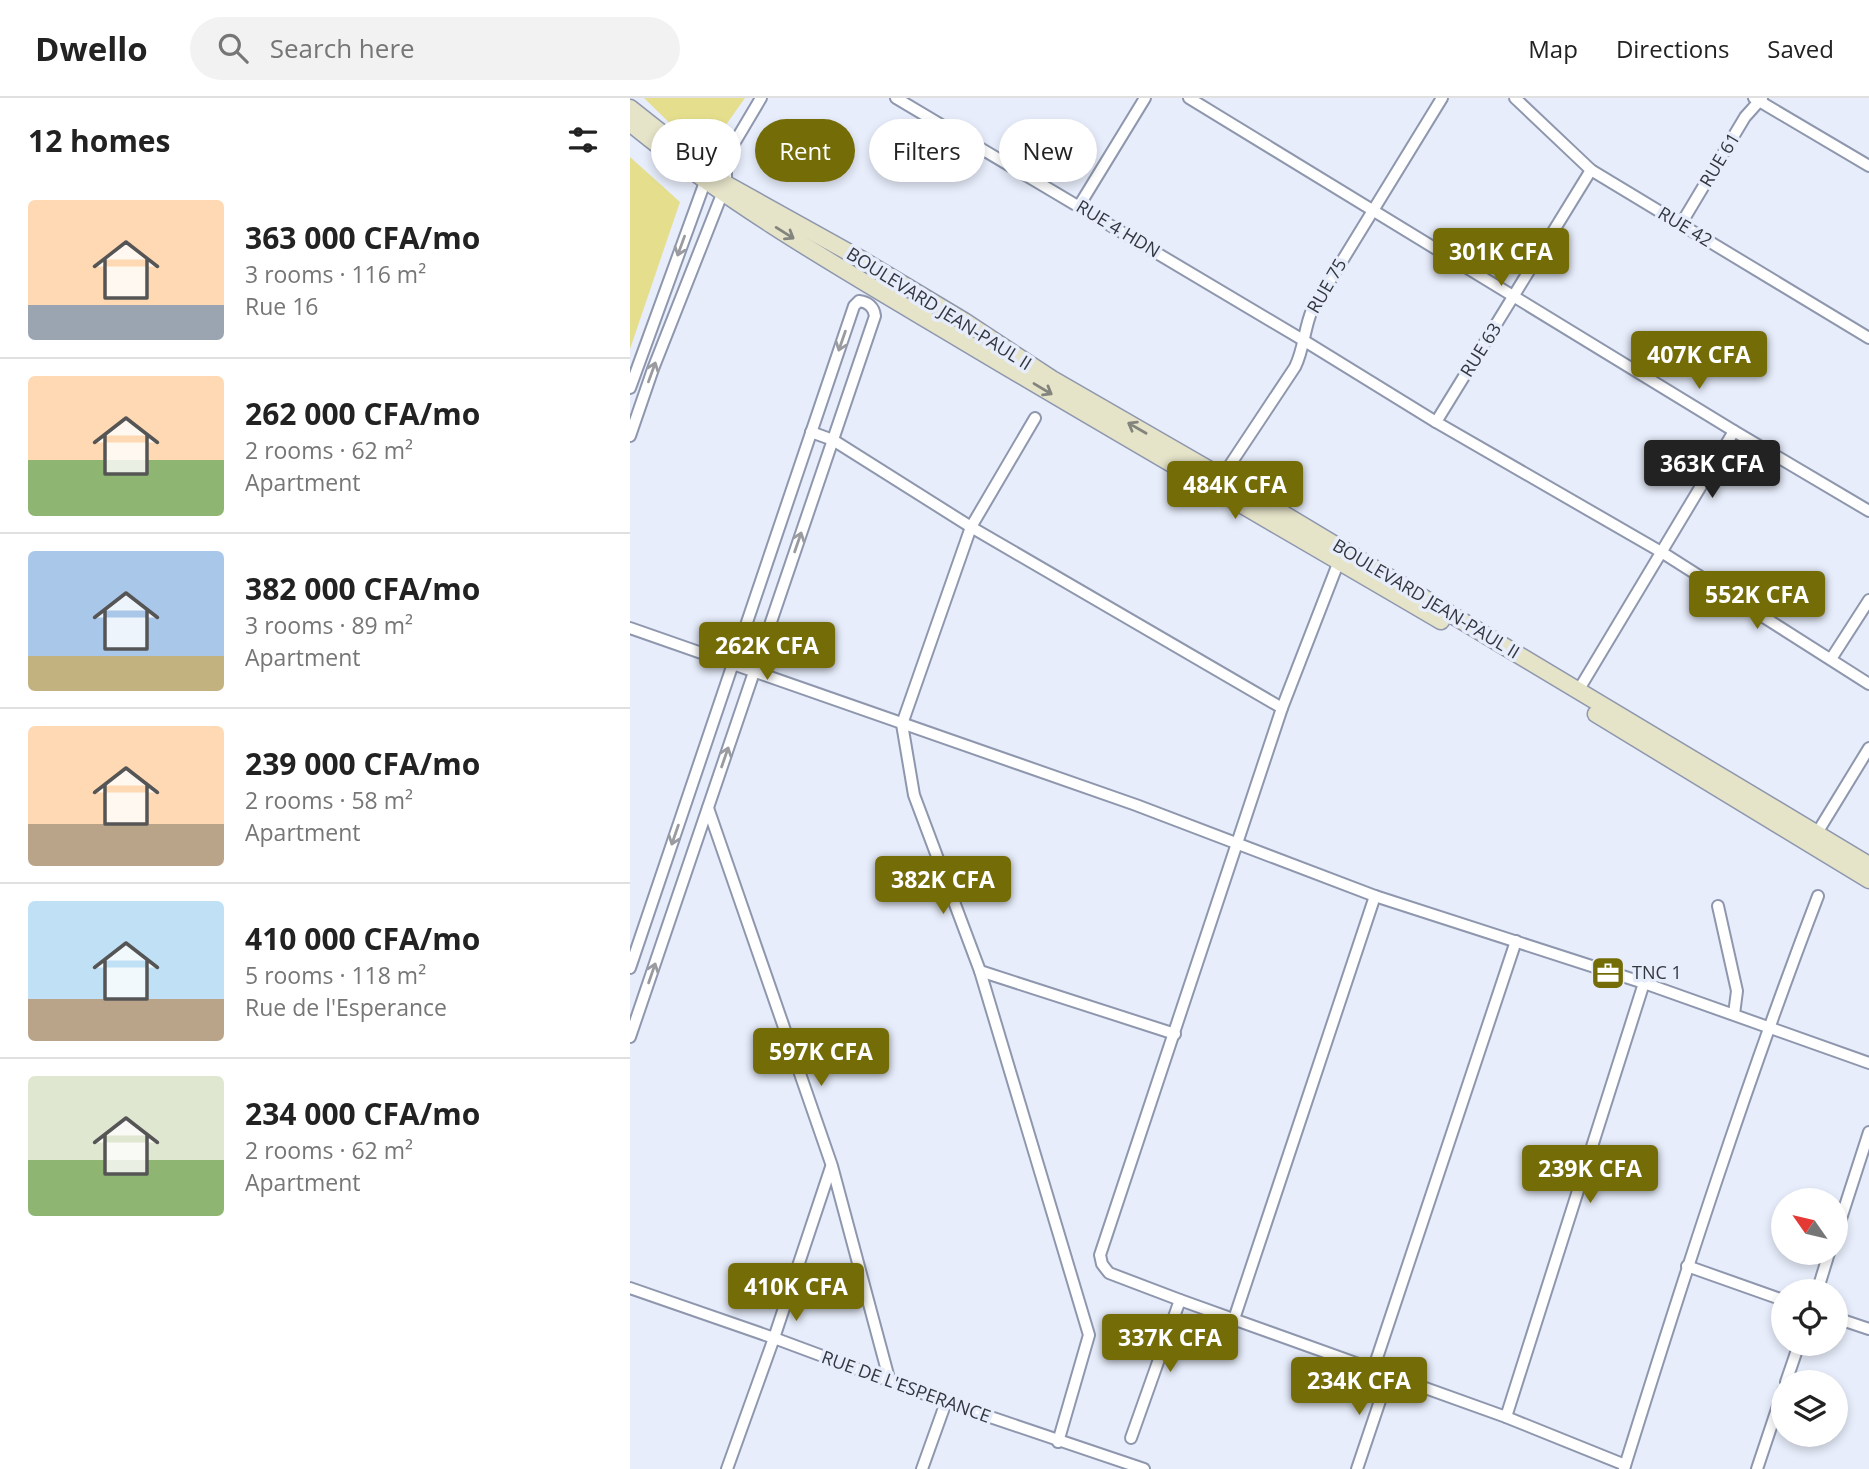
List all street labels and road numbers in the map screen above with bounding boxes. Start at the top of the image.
street label: RUE 61 [1694,128,1745,191]
street label: RUE 4 HDN [1072,194,1165,263]
street label: RUE 42 [1654,201,1717,252]
street label: BOULEVARD JEAN-PAUL II [842,241,1037,375]
street label: RUE 75 [1301,254,1351,317]
street label: RUE 63 [1454,318,1506,381]
street label: BOULEVARD JEAN-PAUL II [1329,533,1524,664]
street label: RUE DE L'ESPERANCE [819,1344,994,1428]

